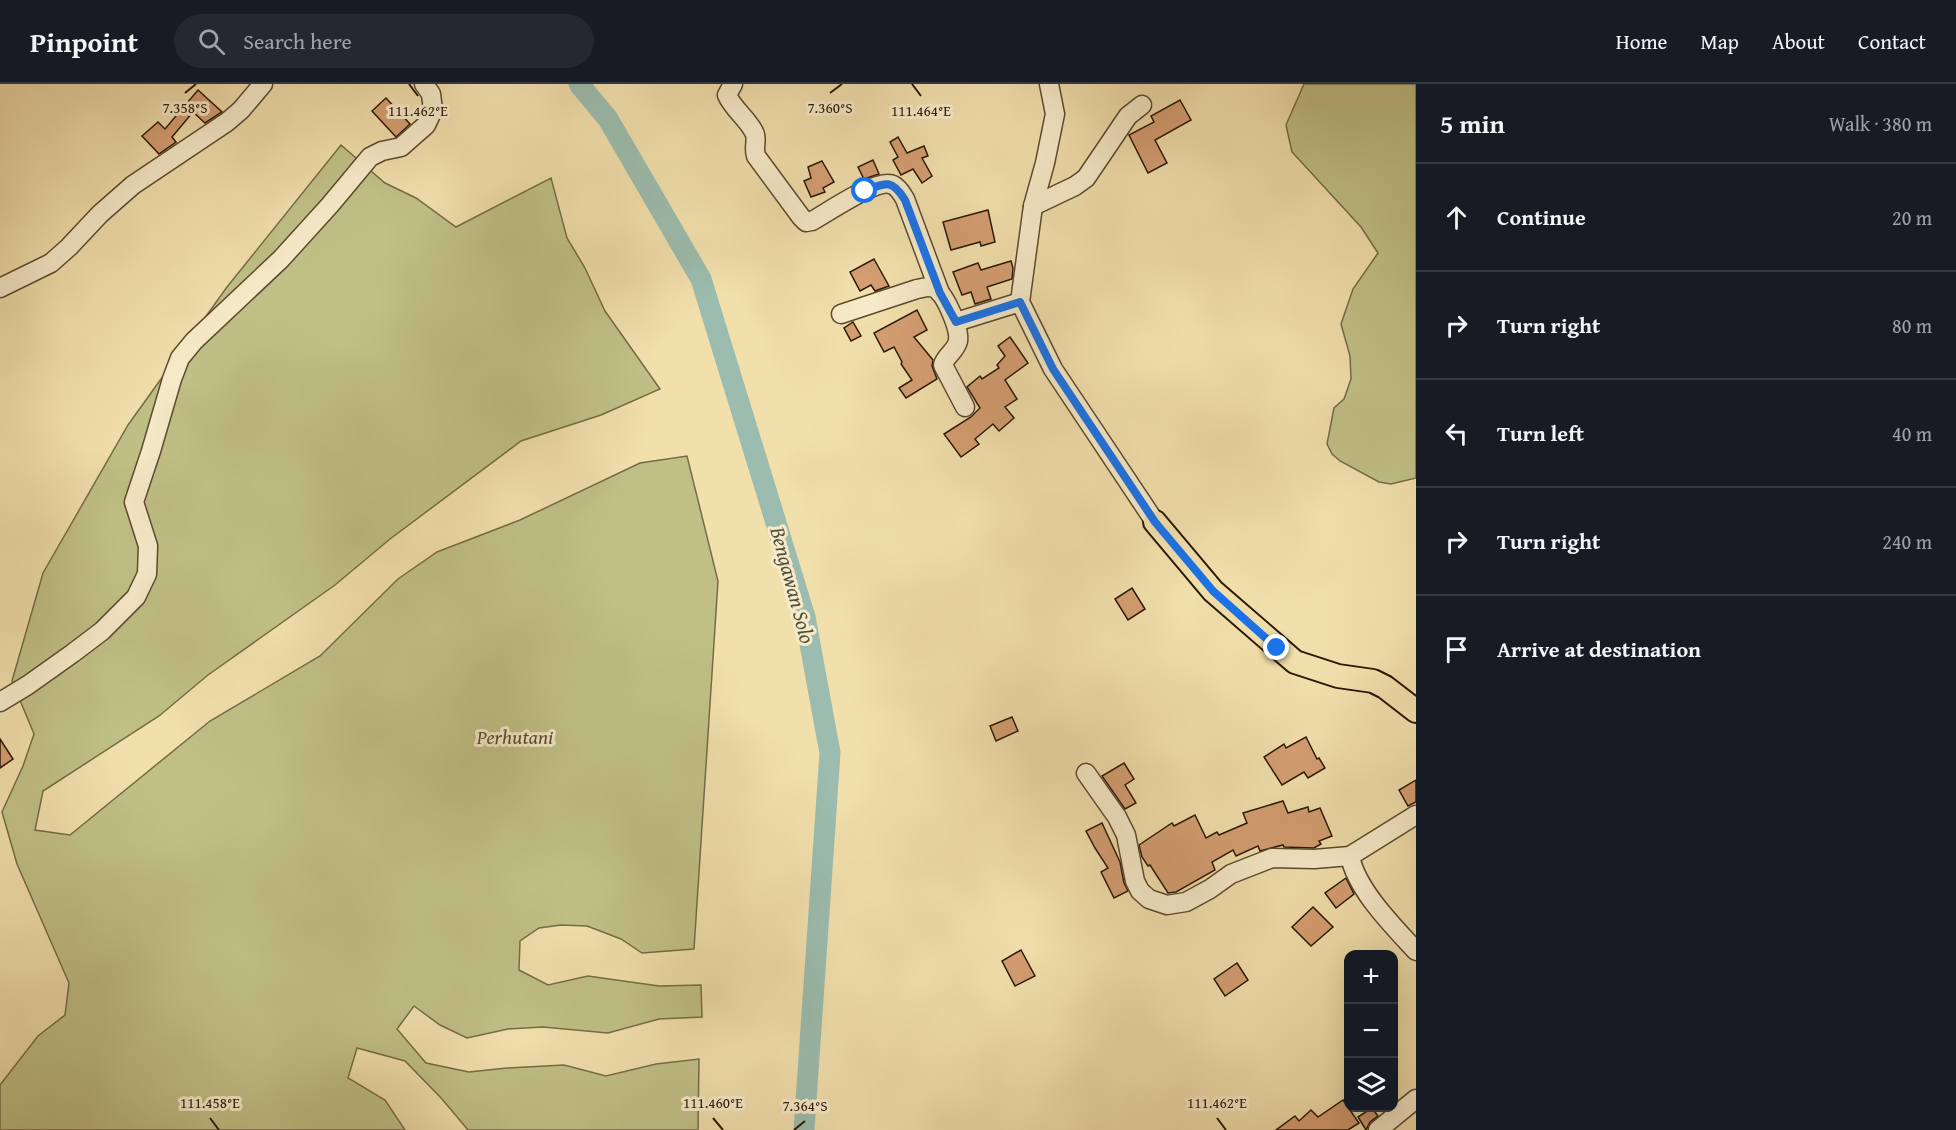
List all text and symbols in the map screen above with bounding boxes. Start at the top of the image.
search box [174,14,594,68]
text: Pinpoint [30,21,138,62]
icon: search [195,25,228,58]
text: Search here [243,25,352,57]
text: Home [1616,26,1667,57]
text: Map [1700,26,1739,57]
text: About [1772,26,1825,57]
text: Contact [1858,26,1926,57]
text: 7.358°S [162,97,208,118]
text: 7.360°S [807,97,853,118]
text: 111.462°E [388,100,448,121]
text: 111.464°E [891,100,951,121]
text: 5 min [1440,104,1505,143]
text: Walk · 380 m [1829,109,1932,138]
route start [851,177,877,203]
icon: ahead [1440,201,1473,234]
text: Continue [1497,201,1586,233]
text: 20 m [1892,203,1932,232]
icon: right [1440,309,1473,342]
text: Turn right [1497,309,1600,341]
text: 80 m [1892,311,1932,340]
icon: left [1440,417,1473,450]
text: Turn left [1497,417,1584,449]
text: 40 m [1892,419,1932,448]
water label: Bengawan Solo [762,522,823,647]
icon: right [1440,525,1473,558]
text: Turn right [1497,525,1600,557]
text: 240 m [1882,527,1932,556]
icon: arrive [1440,633,1473,666]
text: Arrive at destination [1497,633,1701,665]
route end [1263,634,1289,660]
park label: Perhutani [476,722,553,751]
map controls [1344,950,1398,1112]
button: + [1344,950,1398,1004]
button: − [1344,1004,1398,1058]
button: layers [1344,1058,1398,1112]
text: 111.458°E [180,1092,240,1113]
text: 111.460°E [683,1092,743,1113]
text: 111.462°E [1187,1092,1247,1113]
text: 7.364°S [782,1095,828,1116]

